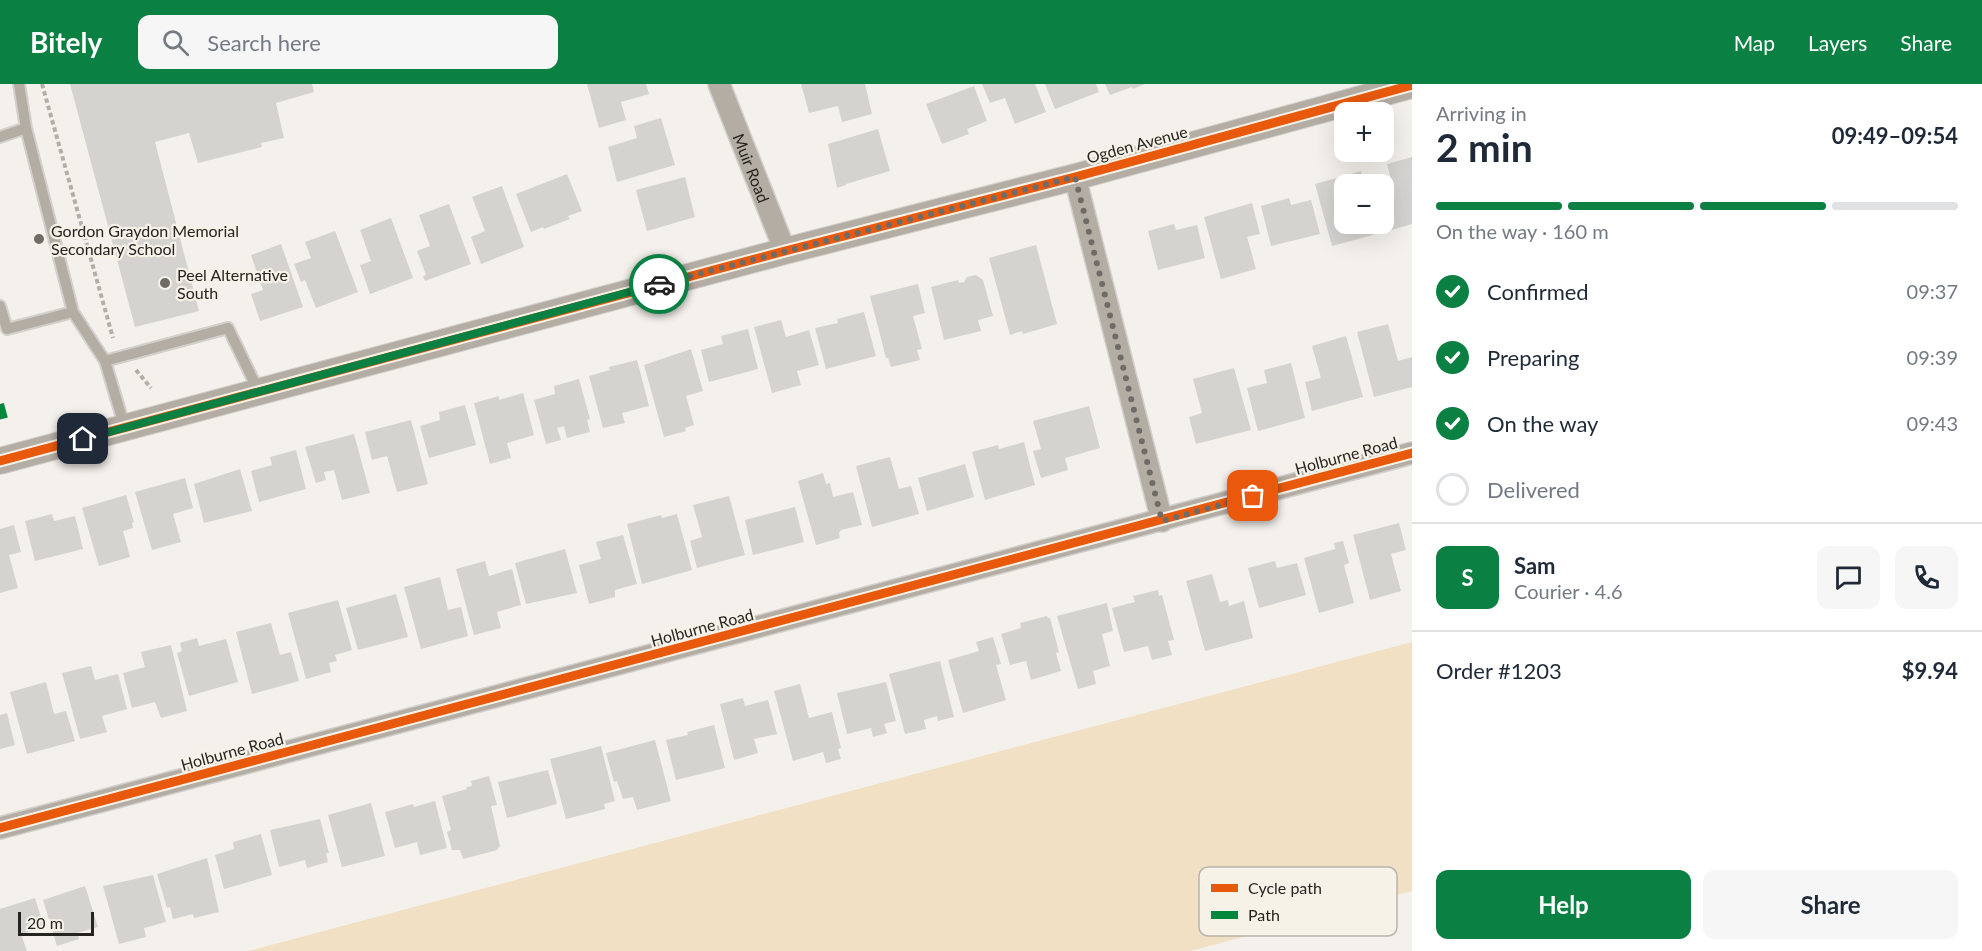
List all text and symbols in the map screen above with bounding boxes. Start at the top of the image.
search box [138,15,558,69]
text: Bitely [30,25,102,59]
icon: search [159,26,192,59]
text: Search here [207,29,321,56]
text: Map [1734,30,1775,55]
text: Layers [1808,30,1867,55]
text: Share [1900,30,1952,55]
text: Arriving in [1436,101,1527,125]
map controls [1334,102,1394,234]
button: + [1334,102,1394,162]
street label: Ogden Avenue [1084,121,1190,167]
text: 09:49–09:54 [1832,122,1958,149]
text: 2 min [1436,124,1533,170]
street label: Muir Road [730,130,774,205]
button: − [1334,174,1394,234]
text: On the way · 160 m [1436,219,1609,243]
place label: Gordon Graydon Memorial Secondary School [51,221,239,258]
marker: Gordon Graydon Memorial Secondary School [32,232,46,246]
courier [629,254,689,314]
place label: Peel Alternative South [177,265,288,302]
icon: car [643,268,676,301]
icon: check [1436,275,1469,308]
marker: Peel Alternative South [158,276,172,290]
text: Confirmed [1487,278,1589,305]
text: 09:37 [1907,279,1958,303]
icon: check [1436,341,1469,374]
text: Preparing [1487,344,1579,371]
text: 09:39 [1907,345,1958,369]
icon: check [1436,407,1469,440]
text: On the way [1487,410,1598,437]
text: 09:43 [1907,411,1958,435]
pin [57,413,108,464]
icon: home [66,422,99,455]
street label: Holburne Road [1293,432,1399,478]
pin [1227,470,1278,521]
text: Delivered [1487,476,1580,503]
icon: bag [1236,479,1269,512]
button: chat [1817,546,1880,609]
button: phone [1895,546,1958,609]
text: Sam [1514,552,1556,579]
text: S [1461,564,1474,591]
text: Courier · 4.6 [1514,579,1623,603]
street label: Holburne Road [649,604,755,650]
text: Order #1203 [1436,657,1562,684]
text: $9.94 [1902,657,1958,684]
street label: Holburne Road [179,728,285,774]
legend [1199,867,1397,936]
button: Help [1436,870,1691,939]
button: Share [1703,870,1958,939]
text: Cycle path [1248,878,1322,897]
text: Path [1248,905,1280,924]
scale bar [18,909,94,936]
text: 20 m [27,913,63,932]

